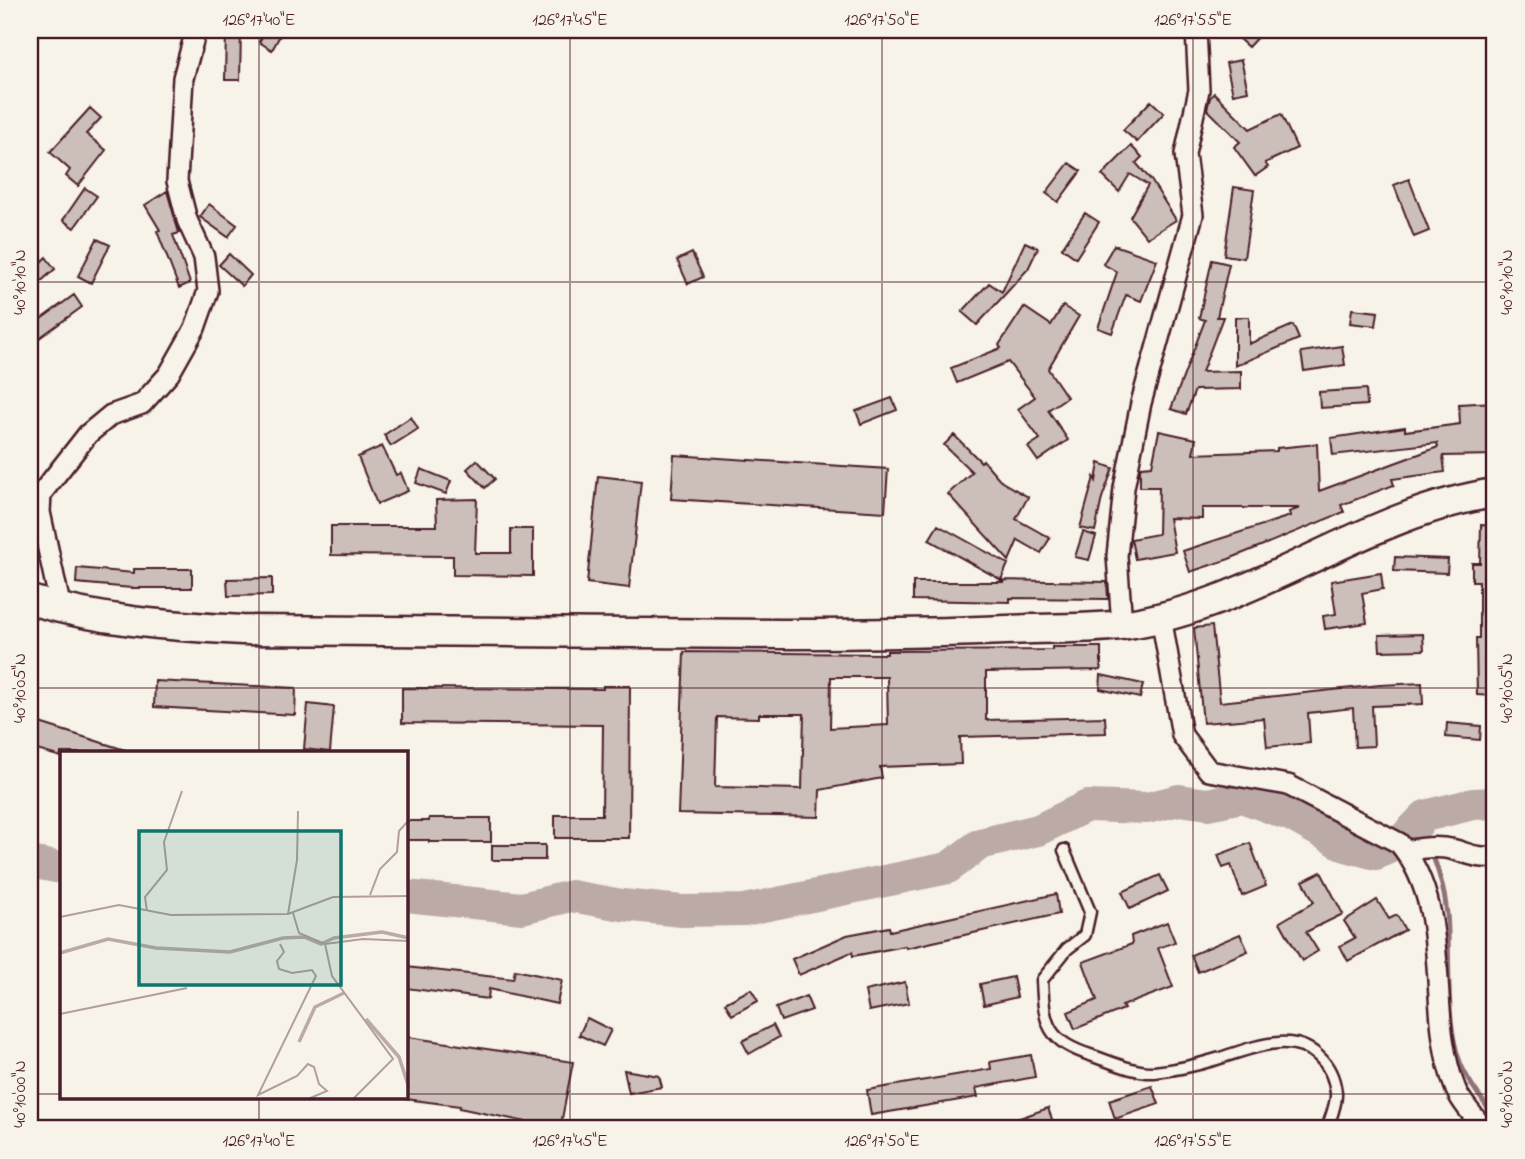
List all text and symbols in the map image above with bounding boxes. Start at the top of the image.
text: 126°17'40"E [223,8,295,34]
text: 126°17'45"E [532,8,608,34]
text: 126°17'50"E [844,8,920,34]
text: 126°17'55"E [1154,8,1232,34]
text: 40°10'10"N [8,249,34,315]
text: 40°10'10"N [1495,249,1521,315]
text: 40°10'05"N [8,653,34,723]
text: 40°10'05"N [1495,653,1521,723]
inset map [60,751,408,1100]
text: 40°10'00"N [8,1060,34,1128]
text: 40°10'00"N [1495,1060,1521,1128]
text: 126°17'40"E [223,1129,295,1155]
text: 126°17'45"E [532,1129,608,1155]
text: 126°17'50"E [844,1129,920,1155]
text: 126°17'55"E [1154,1129,1232,1155]

